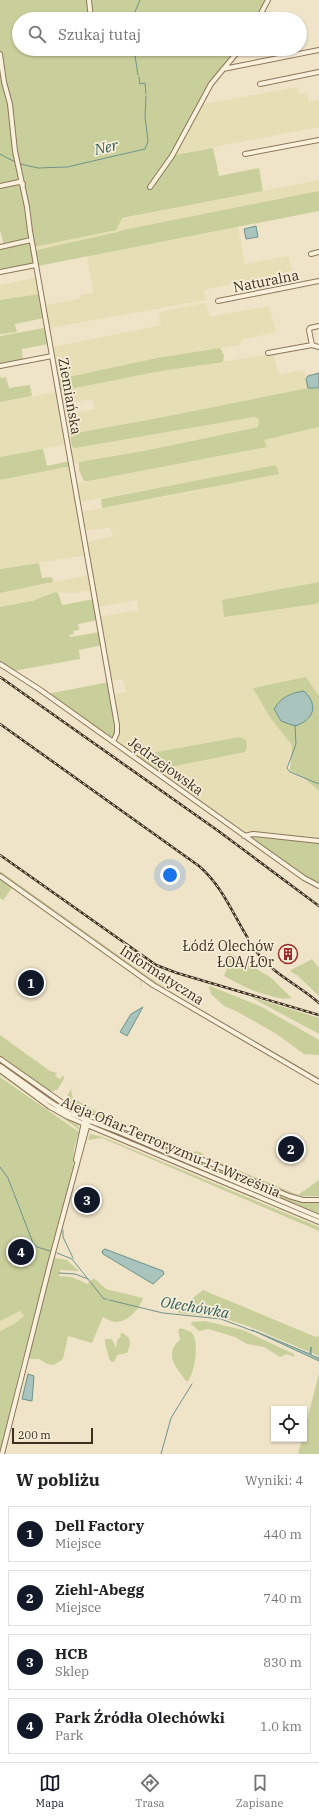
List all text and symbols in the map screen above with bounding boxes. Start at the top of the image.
search box [12,12,307,56]
icon: search [26,23,48,45]
text: Szukaj tutaj [58,25,141,44]
water label: Ner [91,135,120,159]
street label: Naturalna [232,266,301,296]
street label: Ziemiańska [54,356,86,436]
street label: Jędrzejowska [125,733,207,800]
your location [160,865,180,885]
place label: Łódź Olechów ŁOA/ŁOr [182,937,275,971]
street label: Informatyczna [117,941,208,1009]
building icon: Łódź Olechów ŁOA/ŁOr [277,943,299,965]
pin: 1 [18,968,44,998]
street label: Aleja Ofiar Terroryzmu 11 Września [59,1092,284,1202]
pin: 2 [278,1134,304,1164]
pin: 3 [74,1185,100,1215]
pin: 4 [8,1237,34,1267]
water label: Olechówka [159,1292,232,1323]
map controls [271,1406,307,1442]
button: locate [271,1406,307,1442]
scale bar [12,1426,93,1445]
text: 200 m [18,1428,51,1442]
text: W pobliżu [16,1469,100,1491]
text: Wyniki: 4 [245,1472,303,1489]
text: Dell Factory [55,1516,144,1535]
text: 1 [26,1526,34,1543]
text: 440 m [263,1526,302,1543]
text: Miejsce [55,1535,101,1552]
text: Ziehl-Abegg [55,1580,144,1599]
text: 2 [26,1590,34,1607]
text: 740 m [263,1590,302,1607]
text: Miejsce [55,1599,101,1616]
text: HCB [55,1644,88,1663]
text: 3 [26,1654,34,1671]
text: 830 m [263,1654,302,1671]
text: Sklep [55,1663,89,1680]
text: Park Źródła Olechówki [55,1708,225,1727]
text: 4 [26,1718,34,1735]
text: 1.0 km [260,1718,302,1735]
text: Park [55,1727,83,1744]
tab: Mapa [36,1772,64,1810]
tab: Trasa [135,1772,165,1810]
tab: Zapisane [236,1772,283,1810]

